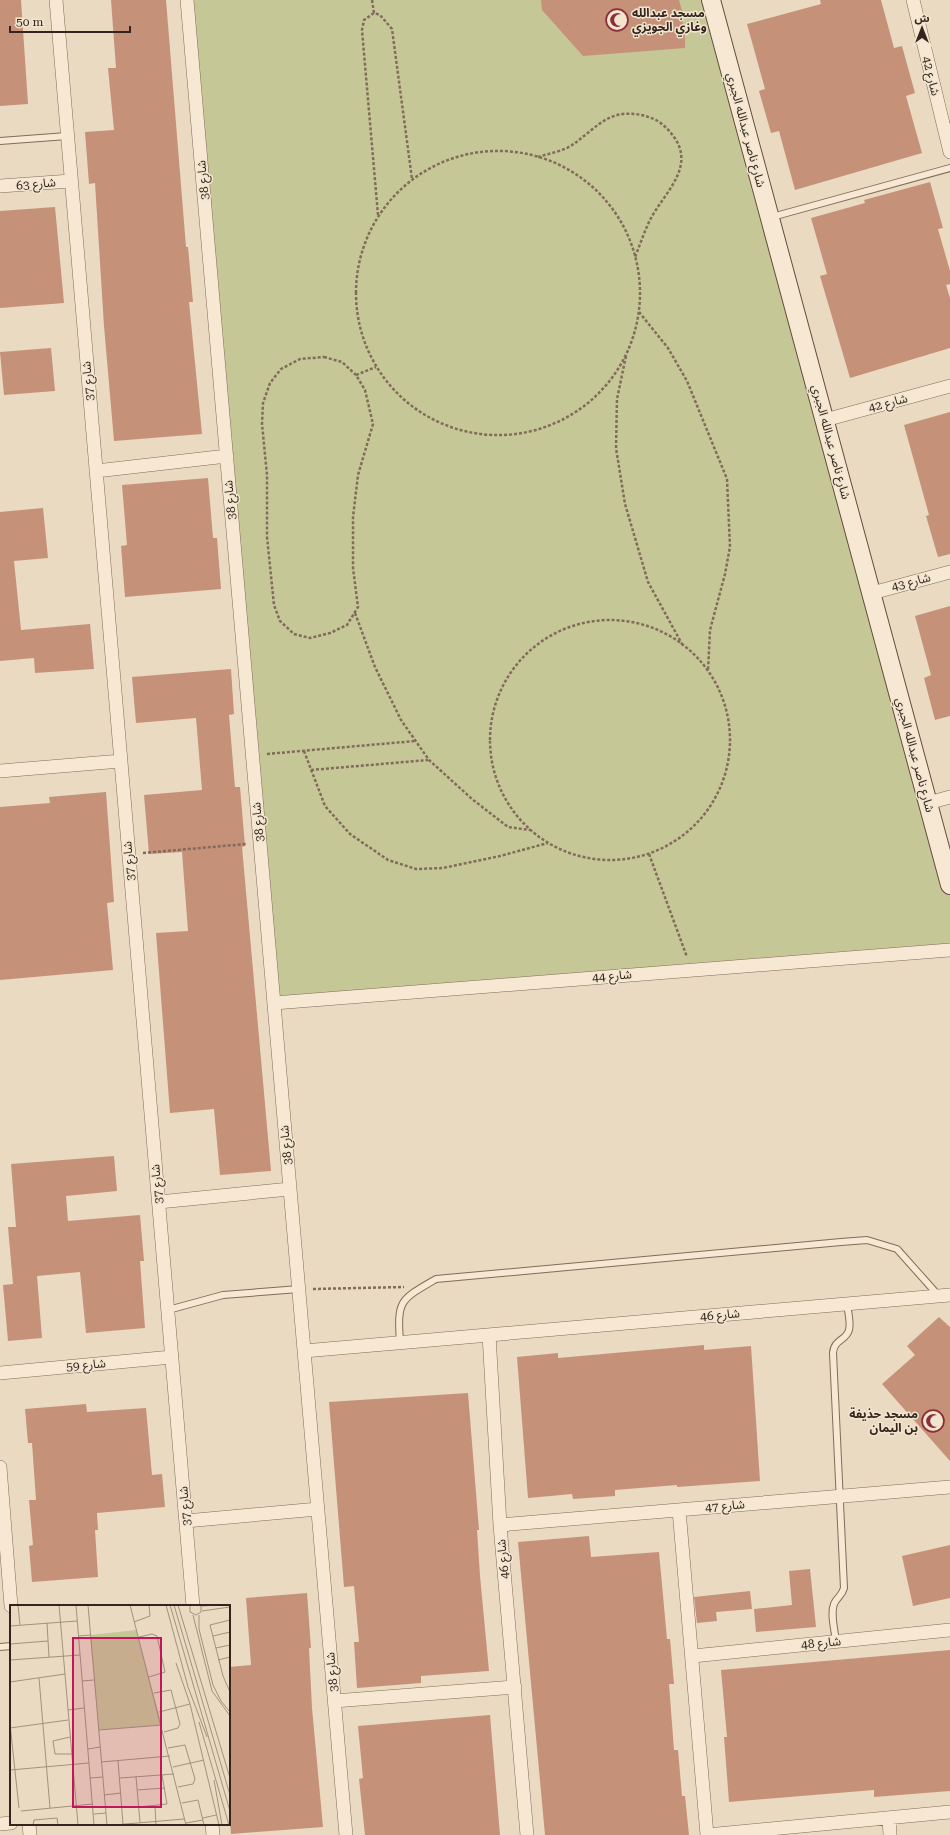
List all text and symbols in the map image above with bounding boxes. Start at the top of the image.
place label: مسجد عبدالله وغازي الجويزي [632,6,707,37]
mosque icon: مسجد عبدالله وغازي الجويزي [604,7,630,33]
scale bar [10,8,130,34]
north arrow [902,8,942,48]
text: ش [914,12,930,25]
text: 50 m [16,15,43,29]
street label: شارع 42 [917,55,943,98]
street label: شارع ناصر عبدالله الجبري [721,71,768,190]
street label: شارع 38 [194,159,214,200]
street label: شارع 63 [16,175,57,195]
street label: شارع 37 [79,360,99,401]
street label: شارع ناصر عبدالله الجبري [806,383,853,502]
street label: شارع 42 [867,391,910,417]
street label: شارع 38 [221,479,241,520]
street label: شارع 43 [890,570,933,596]
street label: شارع ناصر عبدالله الجبري [890,696,937,815]
street label: شارع 38 [249,801,269,842]
street label: شارع 37 [120,840,140,881]
street label: شارع 44 [592,967,633,987]
street label: شارع 38 [277,1124,297,1165]
street label: شارع 37 [148,1163,168,1204]
street label: شارع 46 [700,1306,741,1326]
street label: شارع 59 [66,1356,107,1376]
place label: مسجد حذيفة بن اليمان [849,1407,918,1435]
mosque icon: مسجد حذيفة بن اليمان [920,1408,946,1434]
street label: شارع 37 [176,1485,196,1526]
street label: شارع 47 [705,1497,746,1517]
street label: شارع 46 [494,1538,514,1579]
inset map [10,1605,230,1825]
street label: شارع 48 [800,1634,842,1654]
street label: شارع 38 [323,1651,343,1692]

